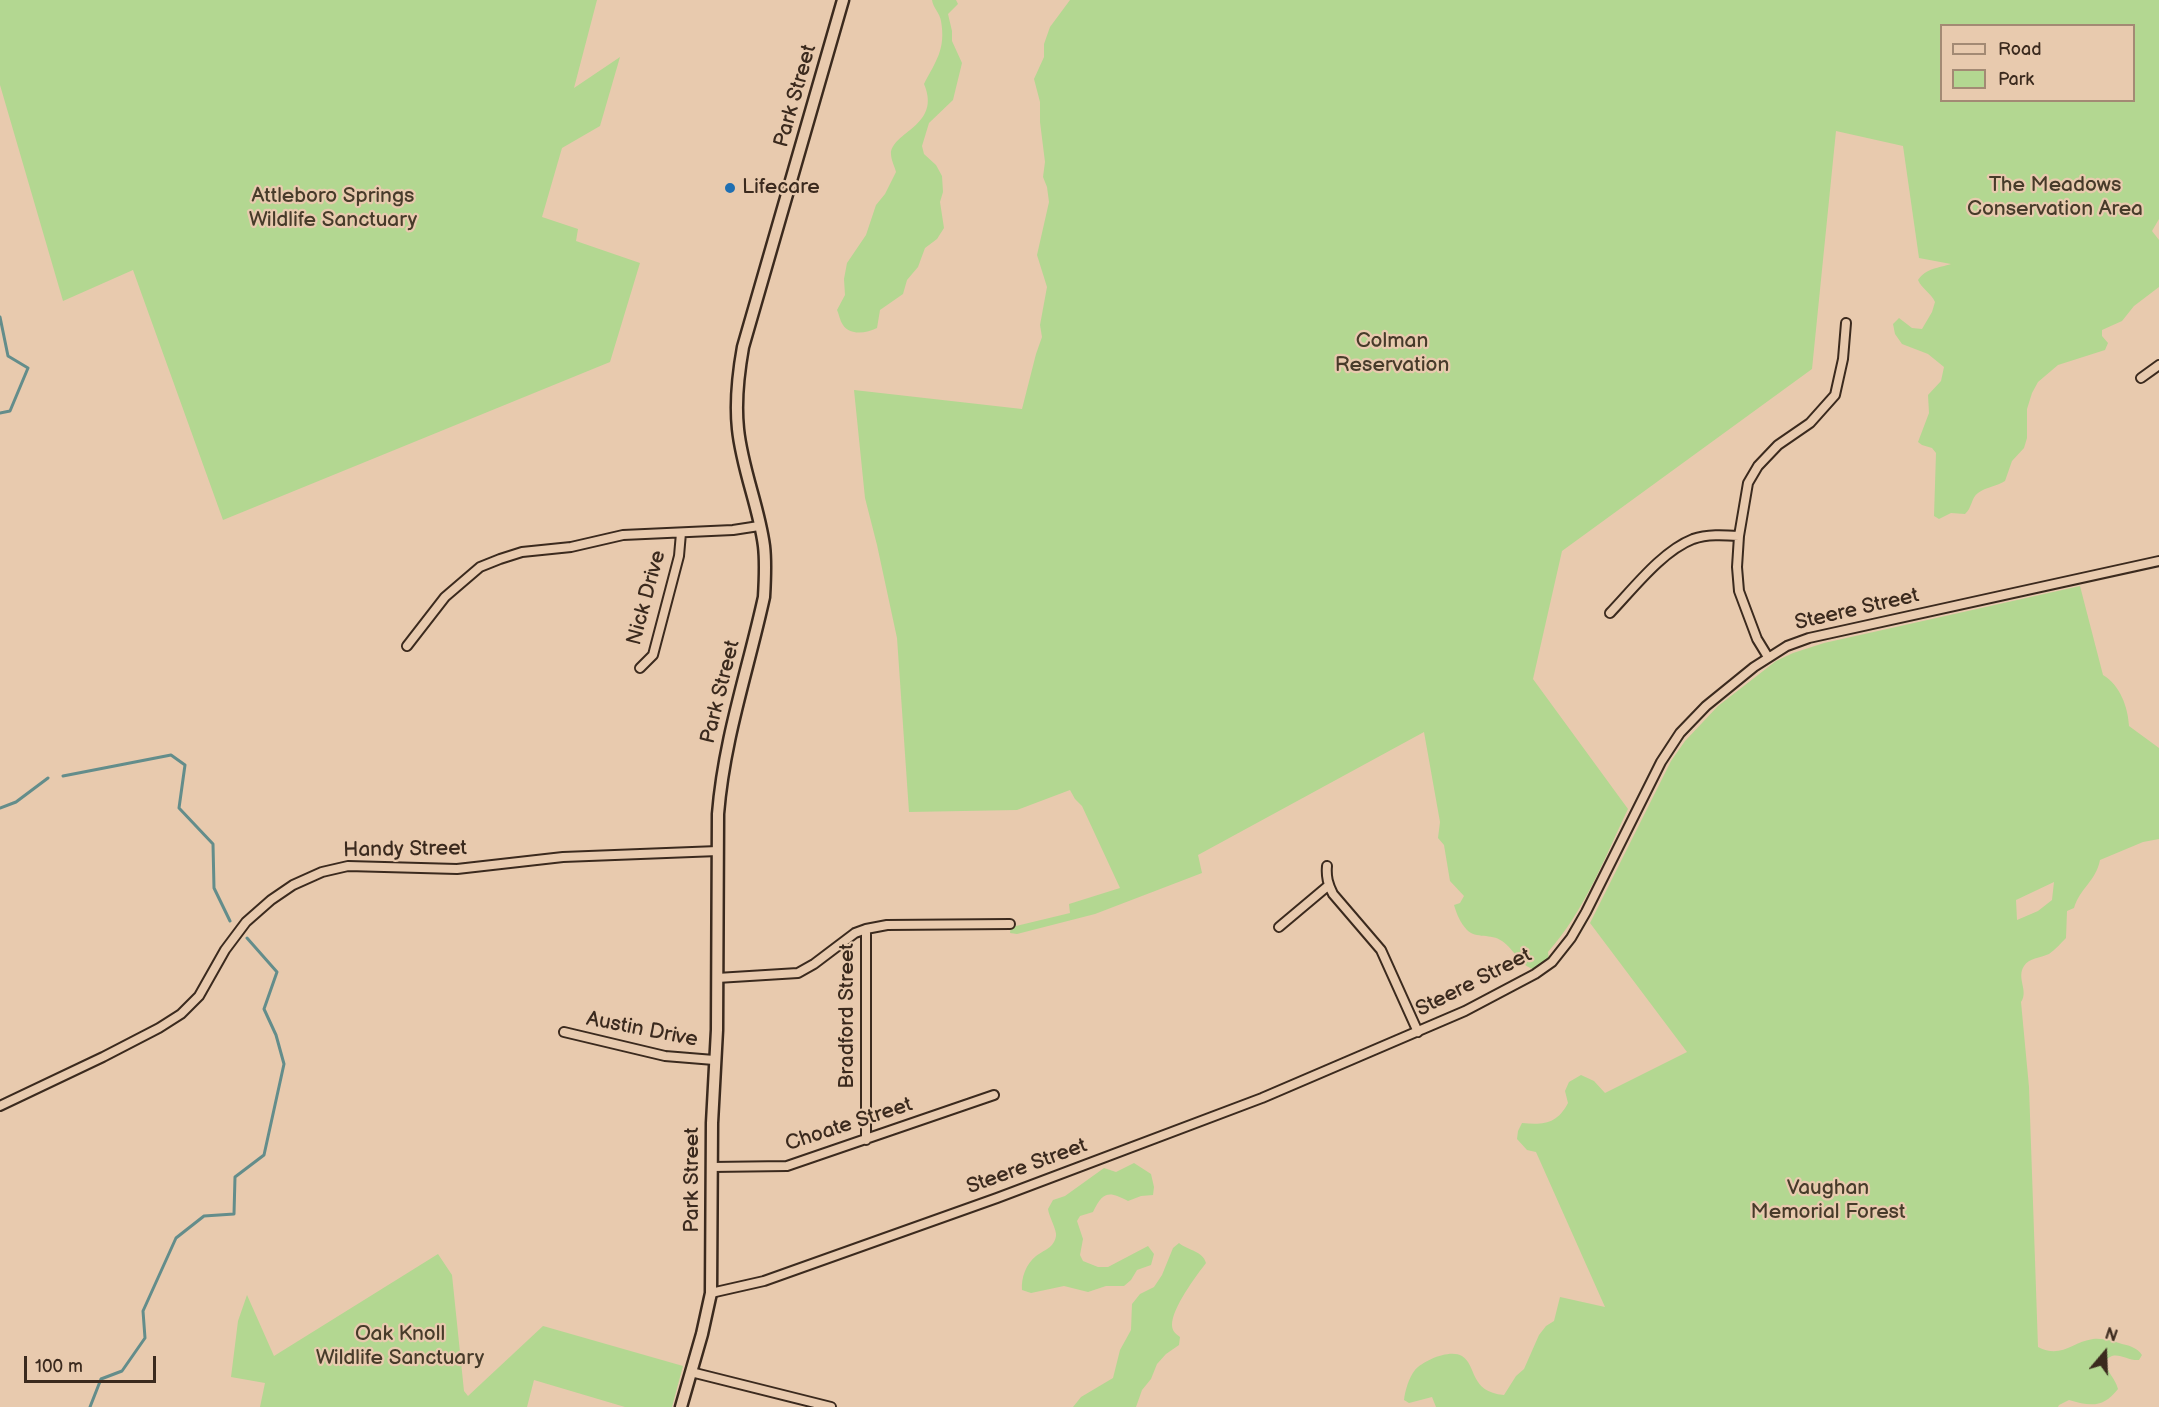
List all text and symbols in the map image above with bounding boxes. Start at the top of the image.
legend [1940,24,2135,102]
text: Road [1998,39,2042,60]
street label: Park Street [769,42,823,150]
text: Park [1998,69,2034,90]
park label: The Meadows Conservation Area [1967,173,2143,223]
place label: Lifecare [742,175,820,201]
marker: Lifecare [723,181,737,195]
park label: Attleboro Springs Wildlife Sanctuary [249,184,417,234]
park label: Colman Reservation [1335,329,1449,379]
street label: Nick Drive [622,548,672,648]
street label: Steere Street [1793,584,1921,636]
street label: Park Street [696,638,746,746]
street label: Handy Street [343,836,467,864]
street label: Bradford Street [835,943,861,1089]
street label: Steere Street [1412,943,1536,1023]
street label: Austin Drive [584,1007,700,1053]
street label: Choate Street [782,1093,916,1157]
street label: Park Street [680,1127,706,1233]
street label: Steere Street [963,1134,1091,1200]
park label: Vaughan Memorial Forest [1751,1176,1905,1226]
park label: Oak Knoll Wildlife Sanctuary [316,1322,484,1372]
north arrow [2075,1323,2135,1383]
text: N [2102,1325,2120,1346]
scale bar [27,1344,159,1382]
text: 100 m [35,1356,83,1377]

